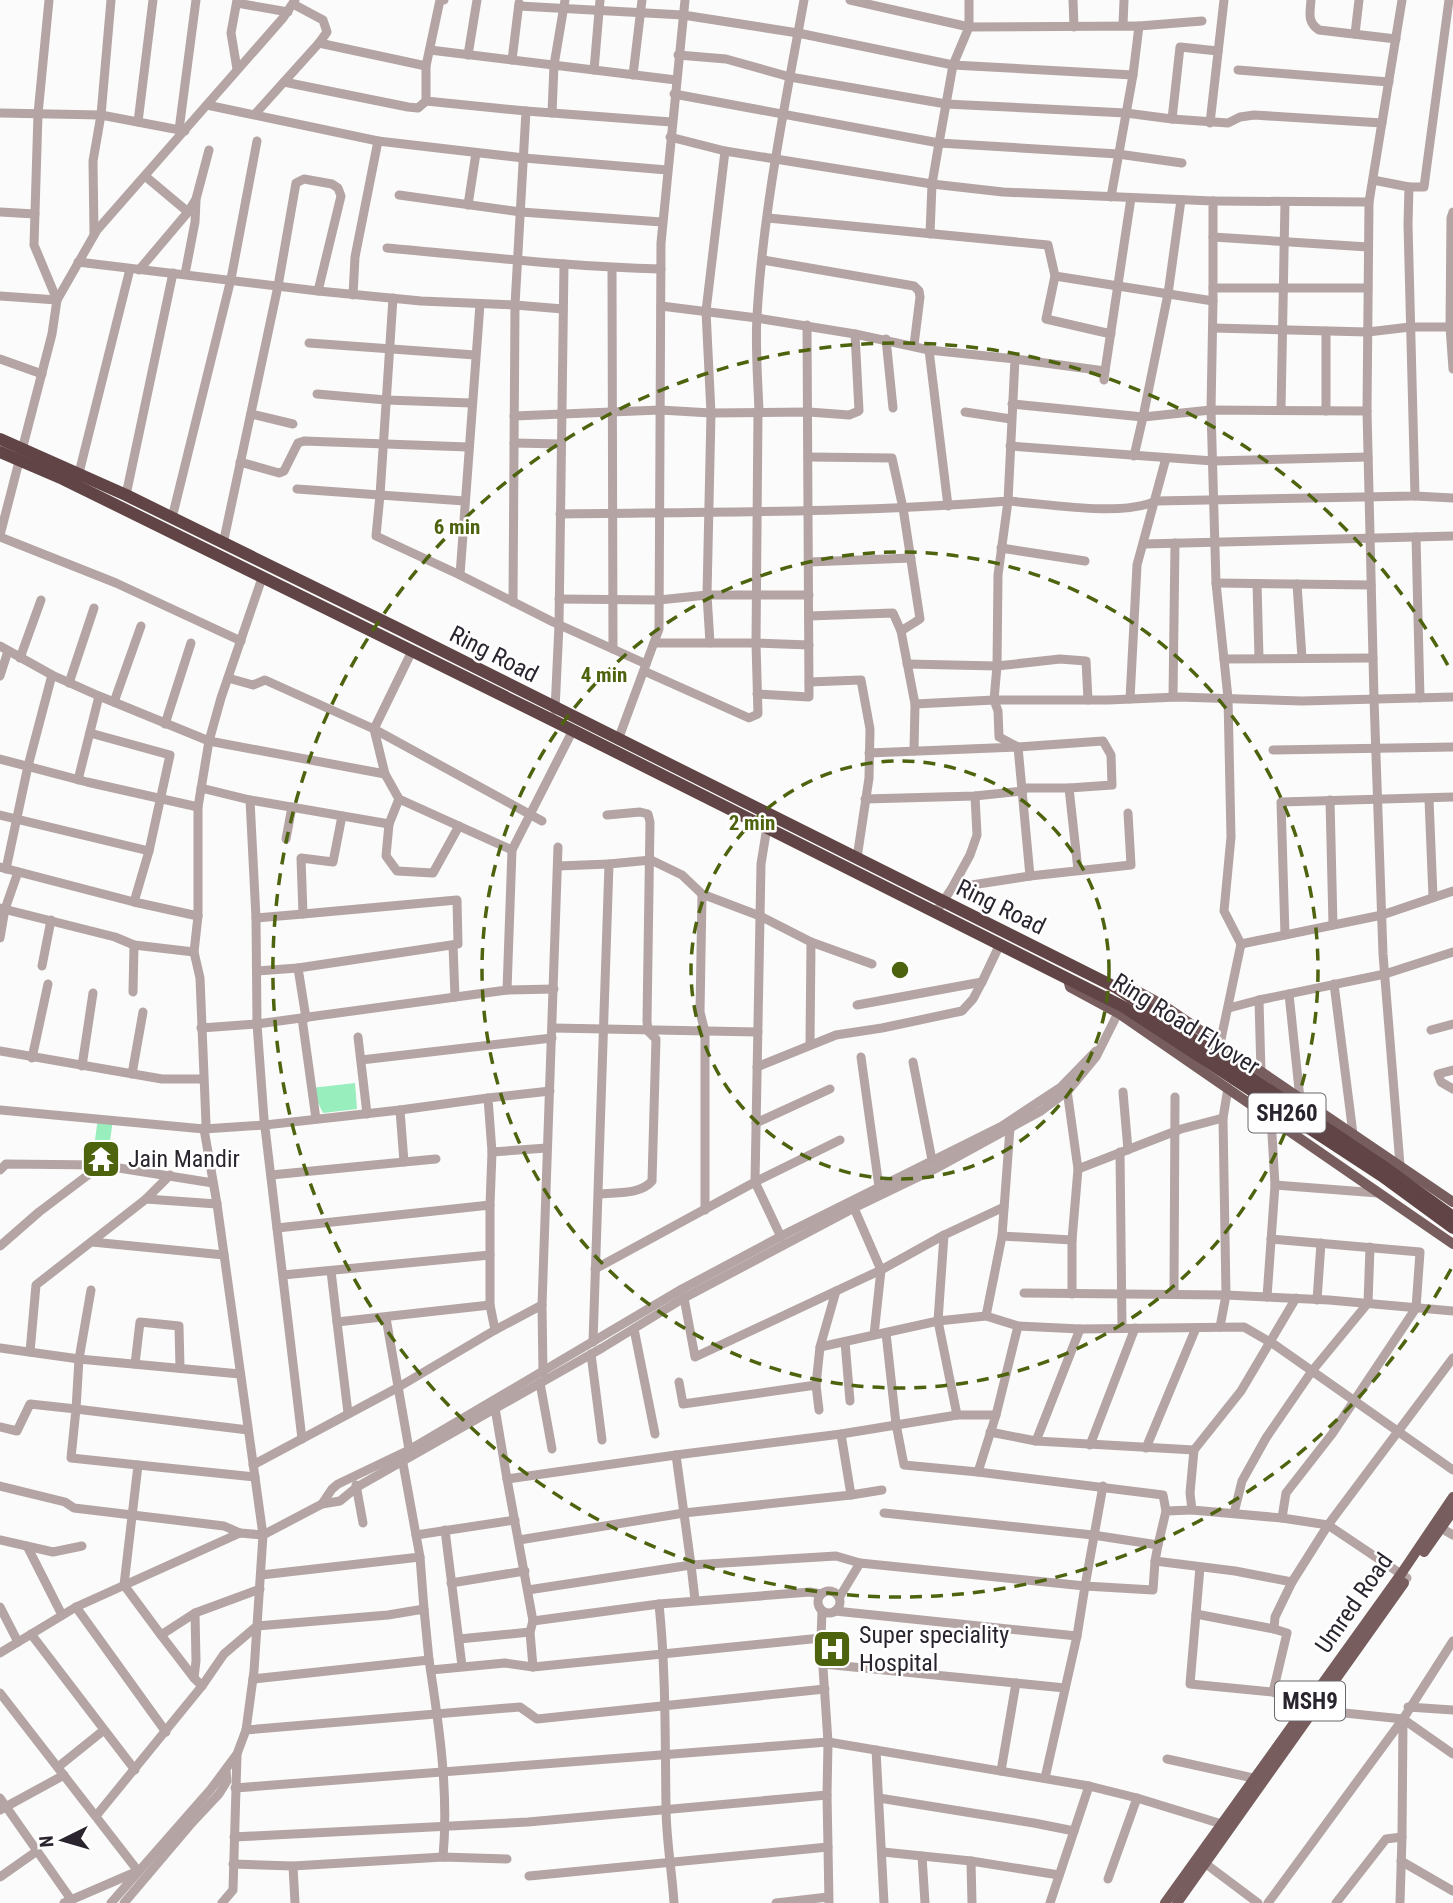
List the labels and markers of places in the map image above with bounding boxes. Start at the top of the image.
centre of rings [888,958,912,982]
temple icon: Jain Mandir [80,1138,122,1180]
place label: Jain Mandir [128,1145,240,1173]
place label: Super speciality Hospital [859,1621,1009,1677]
hospital icon: Super speciality Hospital [811,1628,853,1670]

